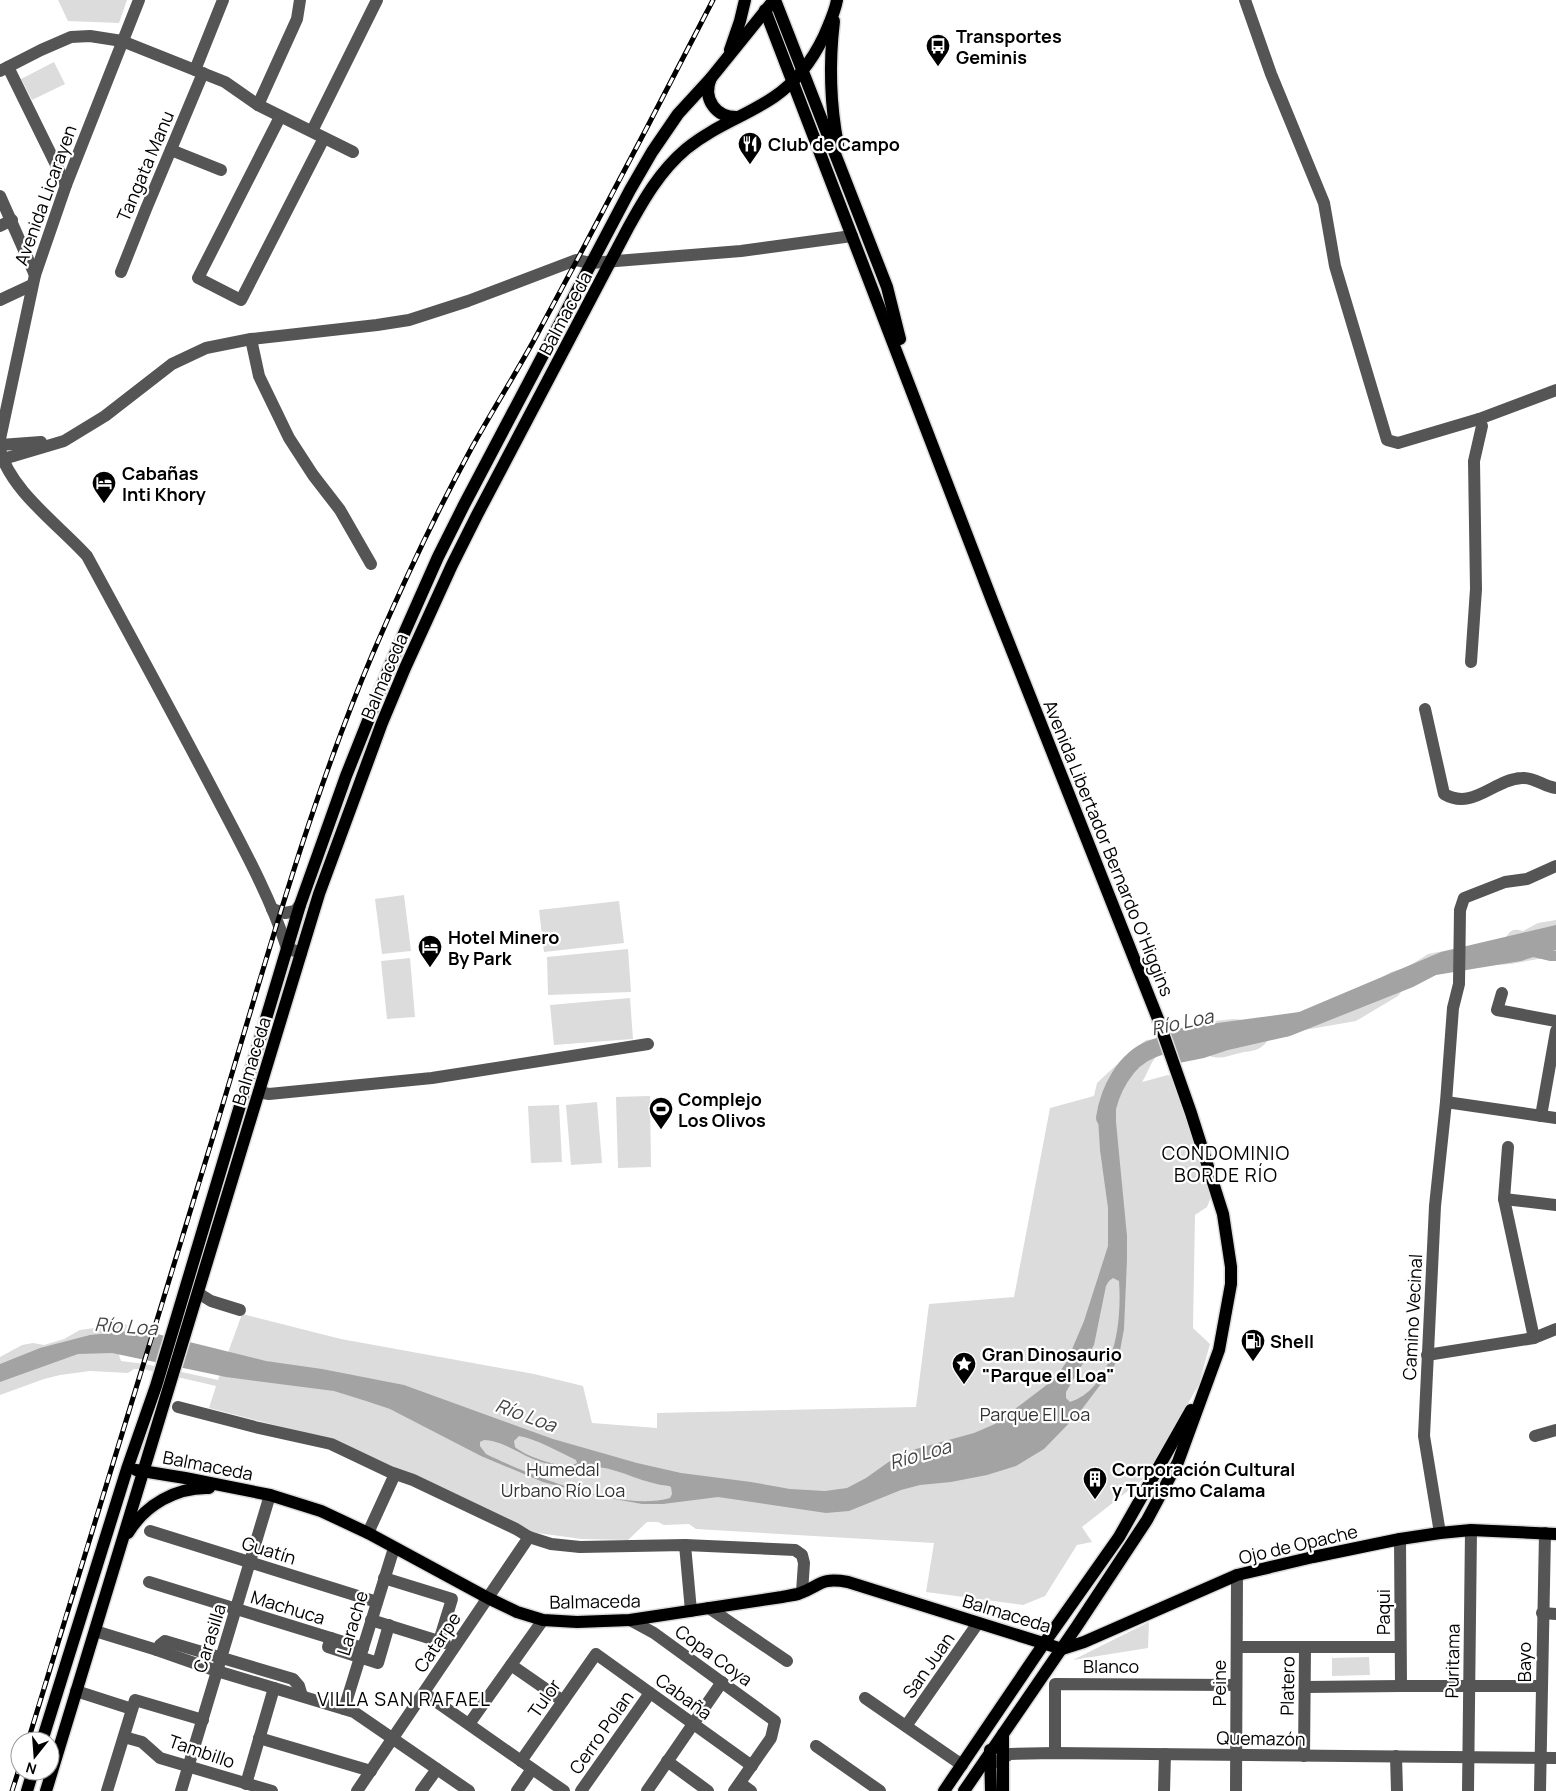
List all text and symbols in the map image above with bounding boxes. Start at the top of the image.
place label: Transportes Geminis [956,24,1062,69]
bus stop icon: Transportes Geminis [925,33,951,67]
street label: Tangata Manu [111,107,179,225]
street label: Avenida Licarayen [8,121,82,269]
restaurant icon: Club de Campo [737,131,763,165]
place label: Club de Campo [768,132,900,156]
street label: Balmaceda [533,267,597,359]
place label: Cabañas Inti Khory [122,461,206,506]
hotel icon: Cabañas Inti Khory [91,470,117,504]
street label: Balmaceda [355,629,413,723]
street label: Avenida Libertador Bernardo O'Higgins [1038,696,1180,1000]
place label: Hotel Minero By Park [448,925,559,970]
hotel icon: Hotel Minero By Park [417,934,443,968]
water label: Río Loa [1149,1002,1217,1041]
street label: Balmaceda [226,1014,276,1108]
place label: Complejo Los Olivos [678,1087,766,1132]
sports icon: Complejo Los Olivos [648,1096,674,1130]
district label: CONDOMINIO BORDE RÍO [1162,1140,1290,1188]
street label: Camino Vecinal [1397,1253,1427,1381]
water label: Río Loa [94,1311,160,1341]
fuel station icon: Shell [1240,1328,1266,1362]
place label: Shell [1270,1329,1314,1353]
place label: Gran Dinosaurio "Parque el Loa" [982,1342,1122,1387]
place icon: Gran Dinosaurio "Parque el Loa" [951,1351,977,1385]
water label: Río Loa [492,1392,561,1438]
park label: Parque El Loa [980,1402,1090,1426]
water label: Río Loa [886,1432,955,1475]
street label: Balmaceda [161,1445,255,1485]
park label: Humedal Urbano Río Loa [501,1457,625,1502]
place label: Corporación Cultural y Turismo Calama [1112,1457,1295,1502]
building icon: Corporación Cultural y Turismo Calama [1082,1466,1108,1500]
street label: Ojo de Opache [1236,1519,1360,1569]
street label: Guatín [239,1530,299,1570]
street label: Machuca [248,1584,328,1630]
street label: Larache [331,1588,373,1658]
street label: Balmaceda [549,1588,641,1614]
street label: Balmaceda [960,1588,1054,1638]
street label: Paqui [1371,1589,1395,1635]
street label: Carasilla [187,1601,231,1675]
street label: Catarpe [408,1607,466,1677]
street label: Copa Coya [671,1619,757,1691]
street label: Puritama [1439,1623,1465,1699]
street label: San Juan [897,1627,959,1703]
street label: Bayo [1512,1642,1536,1682]
street label: Blanco [1083,1654,1139,1678]
street label: Platero [1274,1656,1300,1716]
street label: Peine [1207,1660,1231,1706]
street label: Cabaña [651,1667,717,1725]
street label: Tulor [522,1674,566,1722]
street label: Cerro Polan [563,1685,639,1779]
district label: VILLA SAN RAFAEL [317,1686,491,1712]
street label: Quemazón [1216,1725,1306,1751]
street label: Tambillo [166,1728,238,1774]
north arrow [10,1731,60,1781]
text: N [23,1758,39,1779]

